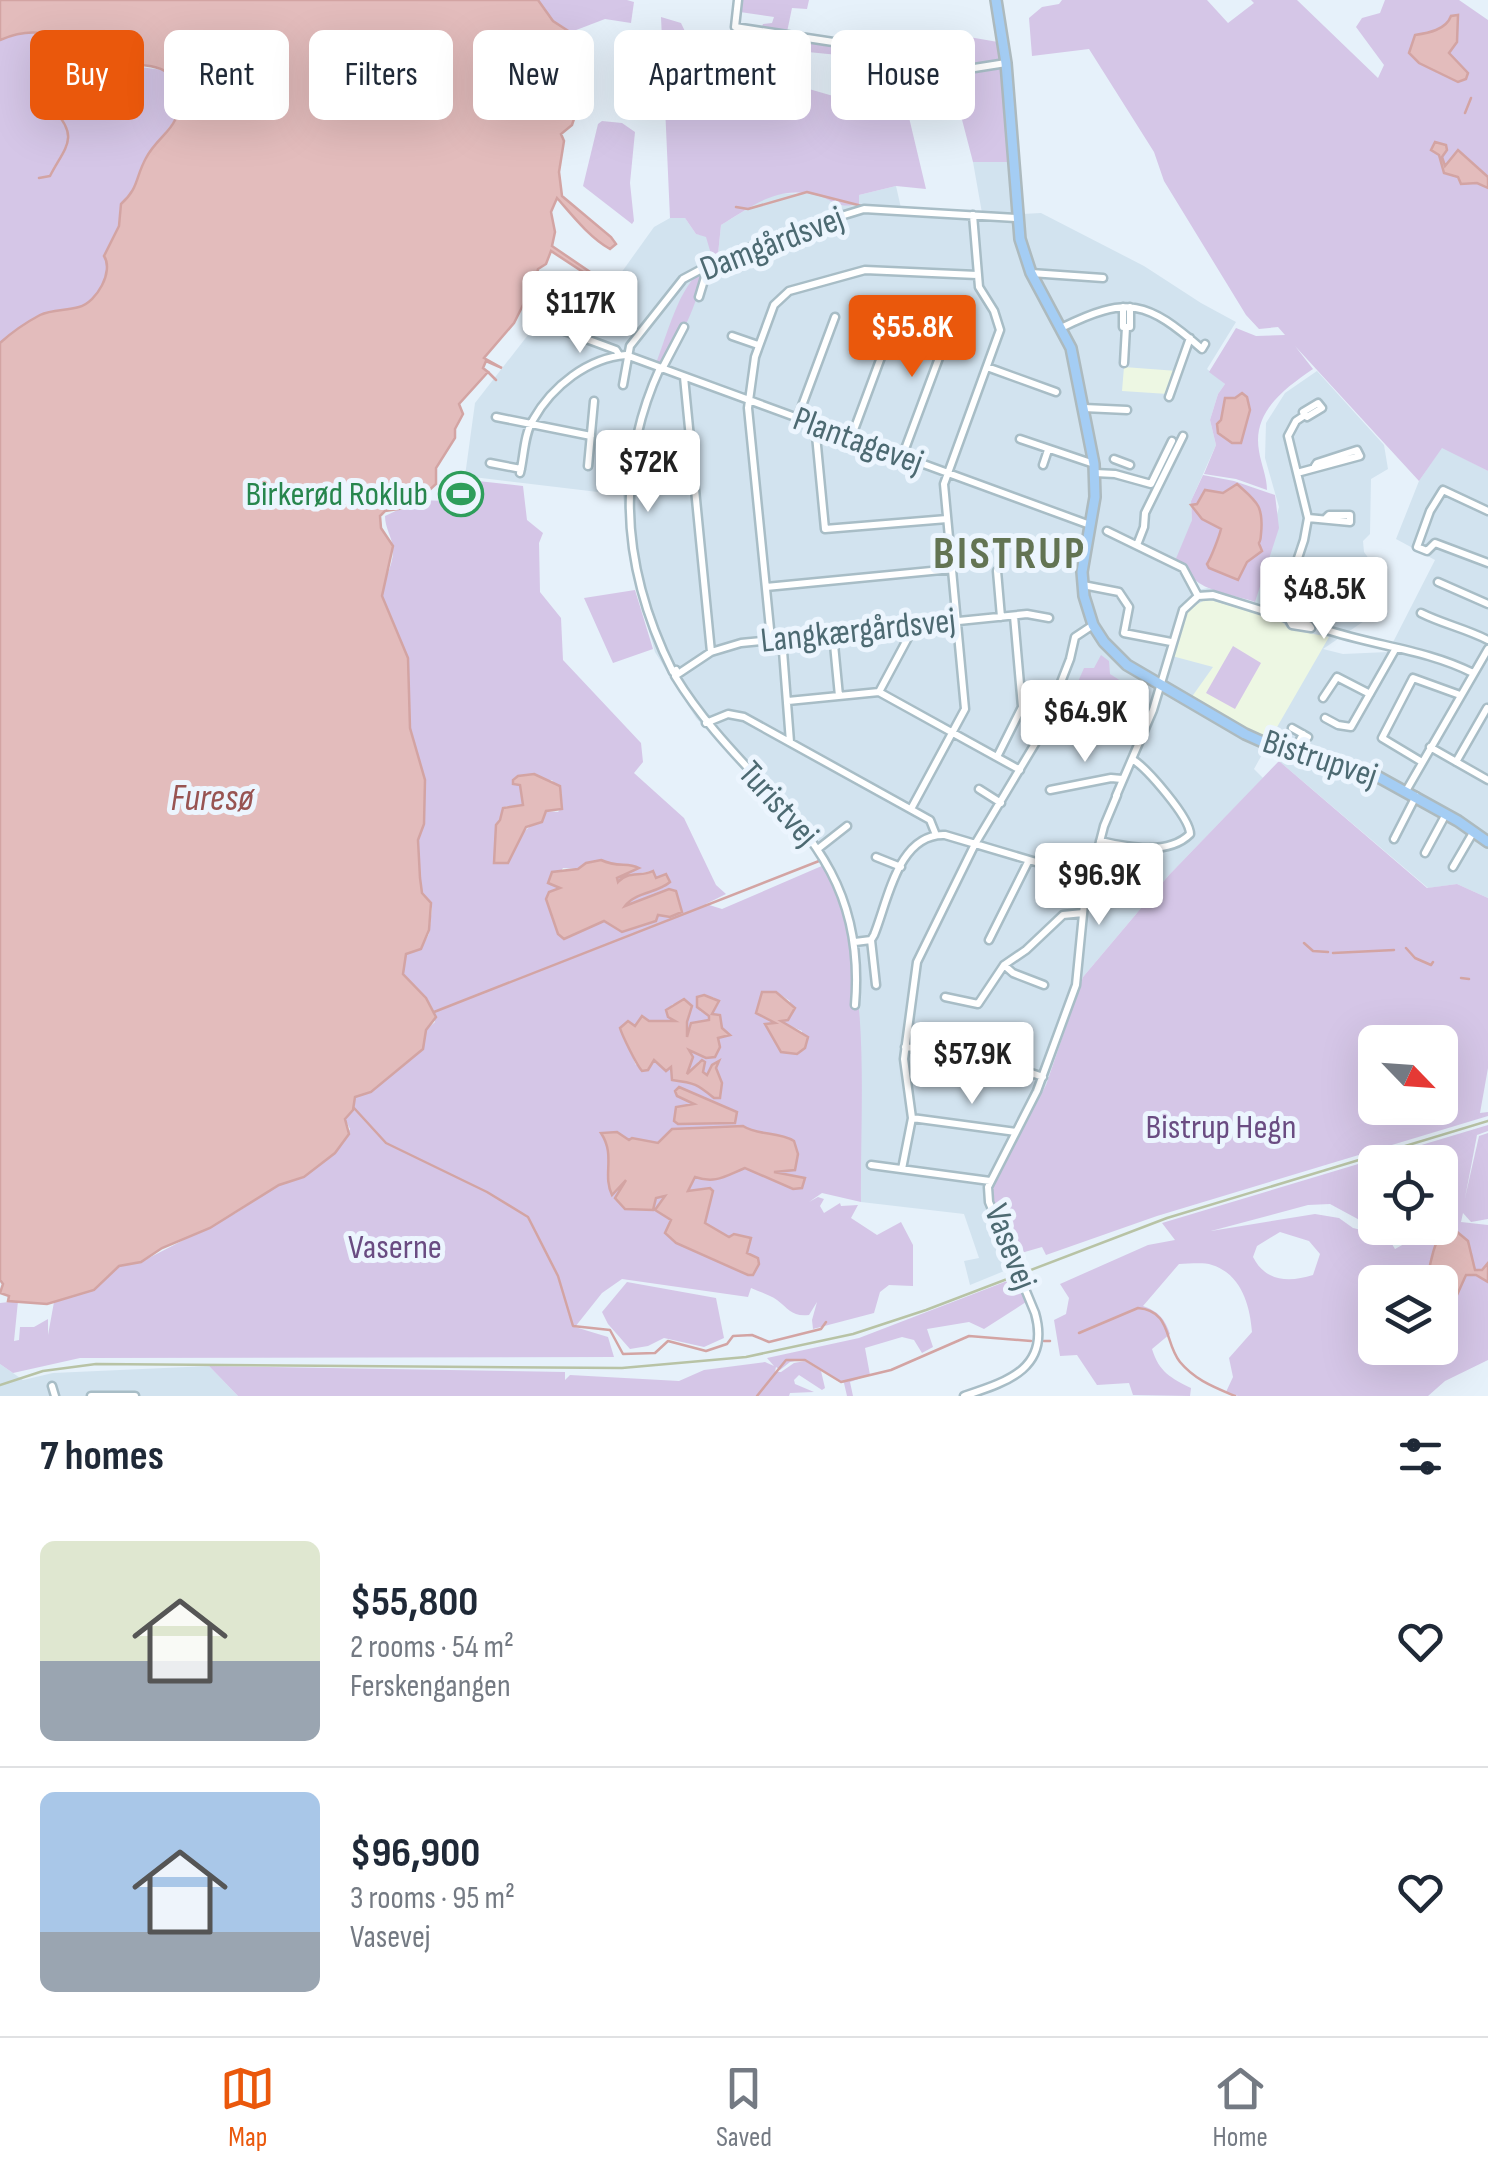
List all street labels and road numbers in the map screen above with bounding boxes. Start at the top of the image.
street label: Damgårdsvej [694,197,850,291]
street label: Plantagevej [787,398,929,484]
street label: Langkærgårdsvej [758,599,958,663]
street label: Bistrupvej [1257,720,1383,798]
street label: Turistvej [729,753,827,855]
street label: Vasevej [974,1198,1046,1296]

